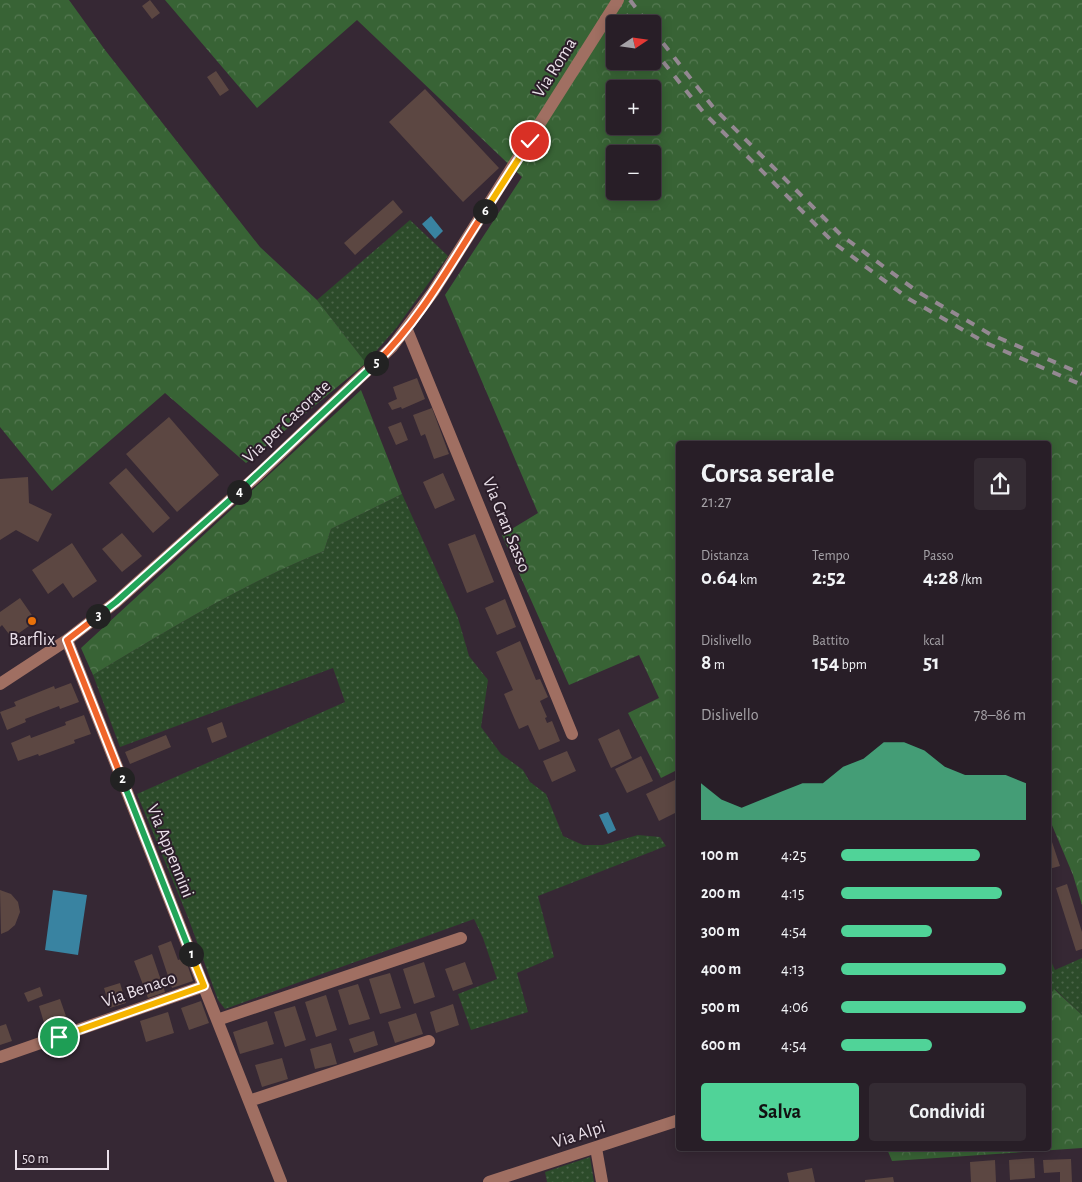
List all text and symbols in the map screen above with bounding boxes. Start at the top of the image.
north arrow [606,15,661,70]
map controls [606,15,661,200]
street label: Via Roma [530,35,580,101]
button: + [606,80,661,135]
pin [509,120,551,162]
icon: check [516,127,544,155]
button: − [606,145,661,200]
pin: 6 [472,198,498,224]
text: 6 [482,204,489,218]
pin: 5 [364,350,388,376]
text: 5 [373,356,380,370]
street label: Via per Casorate [240,377,334,467]
button: share [974,458,1026,510]
text: Corsa serale [701,460,834,488]
street label: Via Gran Sasso [479,475,533,575]
pin: 4 [226,480,252,504]
text: 4 [236,485,243,499]
text: 21:27 [701,494,731,510]
text: Distanza [701,549,749,563]
text: Tempo [812,549,850,563]
text: Passo [923,549,954,563]
text: 0.64 [701,567,737,588]
text: 2:52 [812,567,846,588]
text: 4:28 [923,567,959,588]
text: km [737,573,757,587]
text: /km [959,573,983,587]
pin: 3 [86,604,110,628]
text: 3 [95,609,102,623]
marker: Barflix [26,615,38,627]
place label: Barflix [9,631,55,649]
text: Dislivello [701,634,751,648]
text: Battito [812,634,849,648]
text: kcal [923,634,944,648]
text: 8 [701,652,711,673]
text: 154 [812,652,839,673]
text: 51 [923,652,940,673]
text: m [711,658,725,672]
text: bpm [839,658,867,672]
text: Dislivello [701,707,759,723]
text: 78–86 m [974,707,1026,723]
pin: 2 [110,766,134,792]
text: 2 [119,772,126,786]
street label: Via Appennini [143,802,197,900]
text: 100 m [701,847,739,863]
text: 4:25 [781,847,806,863]
text: 200 m [701,885,741,901]
text: 4:15 [781,885,805,901]
text: 300 m [701,923,740,939]
text: 4:54 [781,923,807,939]
pin: 1 [178,942,204,966]
text: 1 [189,947,194,961]
text: 400 m [701,961,741,977]
text: 4:13 [781,961,804,977]
street label: Via Benaco [100,969,178,1011]
text: 500 m [701,999,740,1015]
text: 4:06 [781,999,808,1015]
pin [38,1016,80,1058]
icon: arrive [45,1023,73,1051]
text: 600 m [701,1037,741,1053]
text: 4:54 [781,1037,807,1053]
button: Salva [701,1083,859,1141]
button: Condividi [869,1083,1026,1141]
street label: Via Alpi [550,1118,608,1152]
scale bar [15,1147,109,1170]
text: 50 m [22,1152,49,1166]

